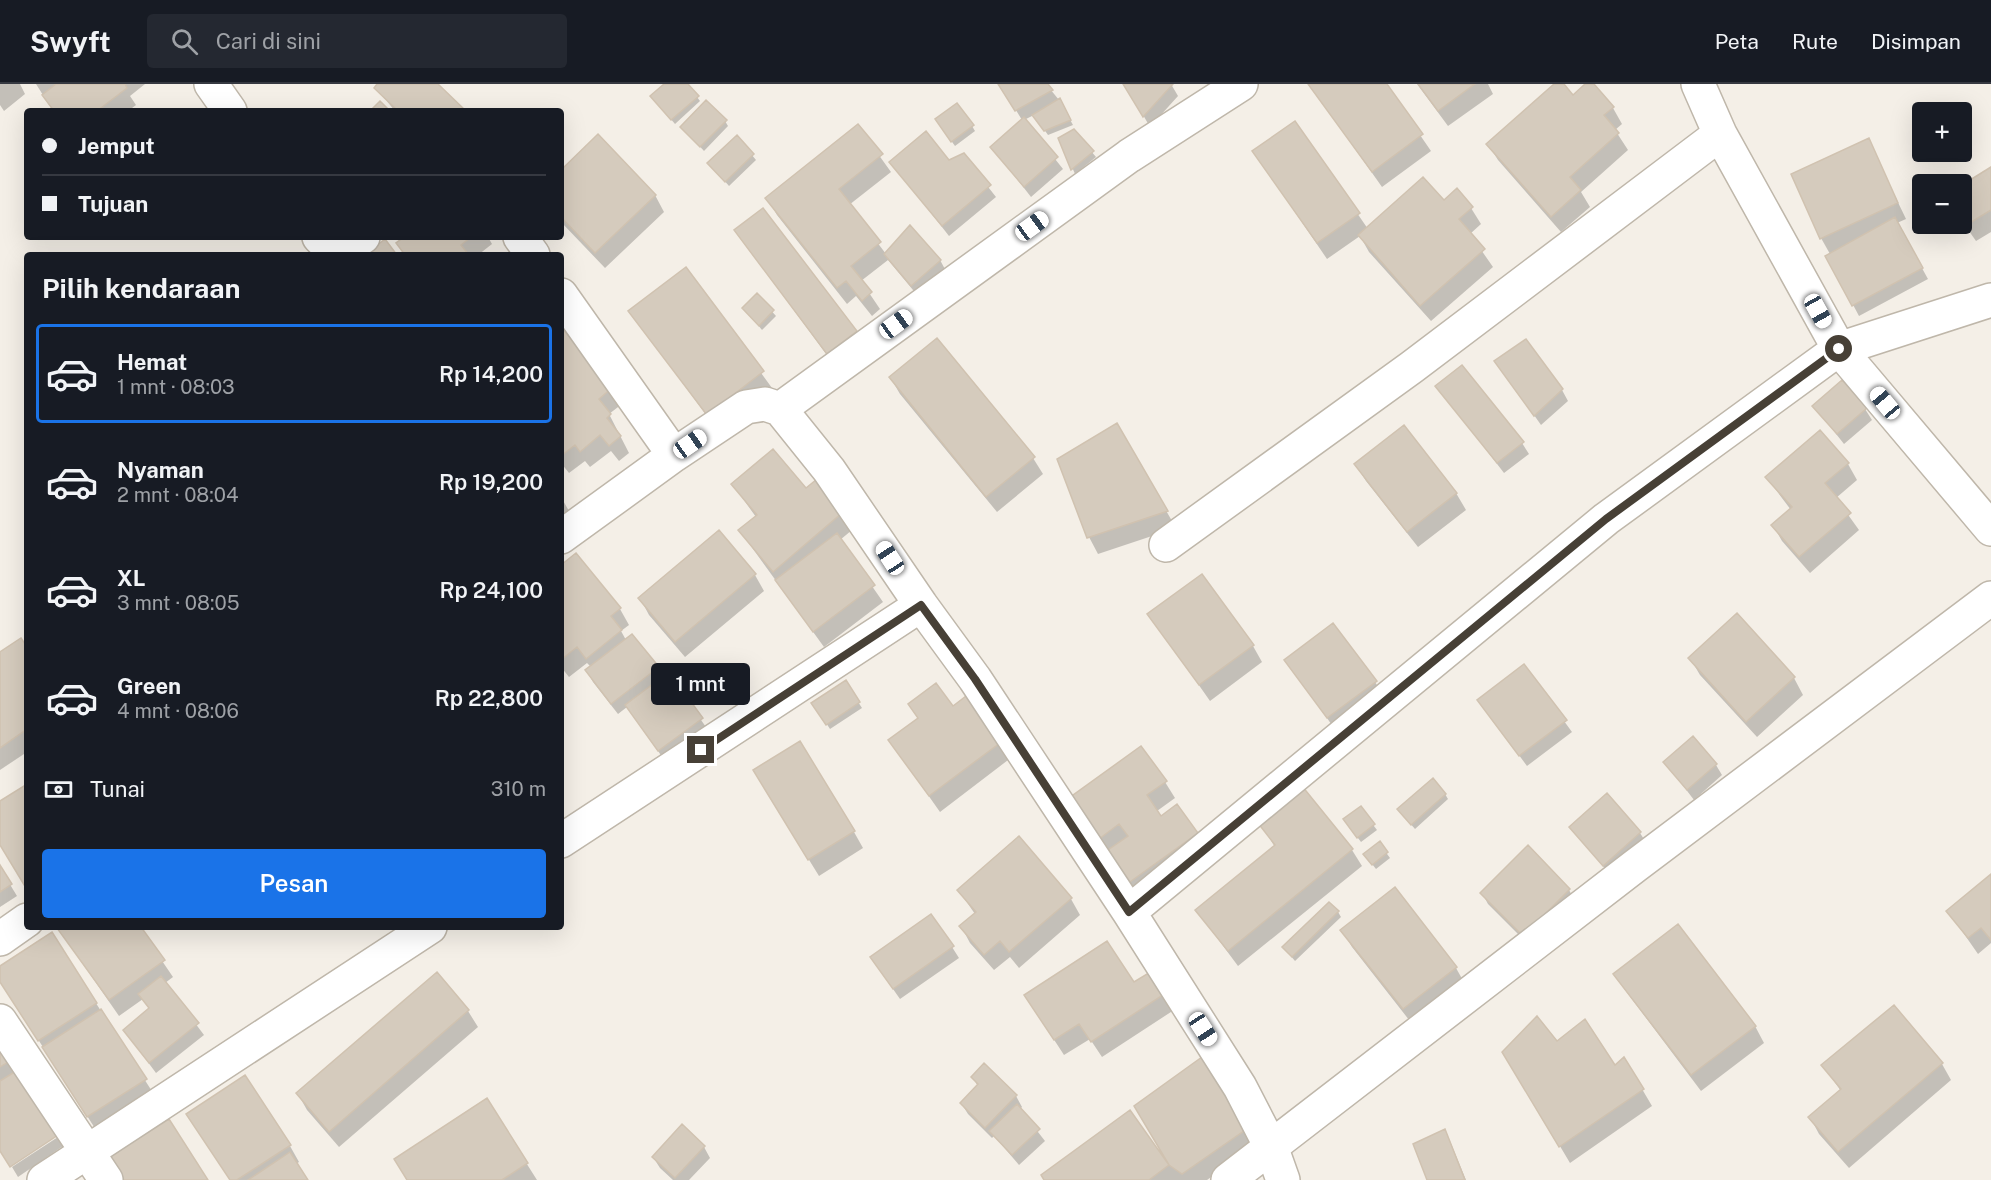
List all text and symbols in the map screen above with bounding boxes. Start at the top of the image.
search box [147,14,567,68]
text: Swyft [30,25,111,58]
icon: search [168,25,201,58]
text: Cari di sini [216,28,321,54]
text: Peta [1715,29,1759,54]
text: Rute [1792,29,1838,54]
text: Disimpan [1871,29,1961,54]
map controls [1912,102,1972,234]
button: + [1912,102,1972,162]
text: Jemput [78,133,155,159]
button: − [1912,174,1972,234]
text: Tujuan [78,191,148,217]
car [1012,208,1052,244]
text: Pilih kendaraan [42,272,241,304]
car [1801,291,1835,331]
car [876,306,916,342]
route start [1825,335,1852,362]
icon: car [45,347,99,401]
text: Hemat [117,349,187,375]
text: Rp 14,200 [439,361,543,387]
text: 1 mnt · 08:03 [117,375,235,399]
car [1867,383,1903,423]
car [670,426,710,462]
icon: car [45,455,99,509]
text: Nyaman [117,457,204,483]
text: Rp 19,200 [439,469,543,495]
text: 2 mnt · 08:04 [117,483,239,507]
car [873,538,907,578]
icon: car [45,563,99,617]
text: XL [117,565,145,591]
text: Rp 24,100 [439,577,543,603]
text: 3 mnt · 08:05 [117,591,239,615]
callout: 1 mnt [652,663,750,705]
icon: car [45,671,99,725]
text: 1 mnt [675,672,726,696]
text: Green [117,673,181,699]
text: Rp 22,800 [435,685,543,711]
text: 4 mnt · 08:06 [117,699,239,723]
route end [687,736,714,763]
icon: cash [42,773,75,806]
text: Tunai [90,776,145,802]
text: 310 m [491,777,546,801]
button: Pesan [42,849,546,918]
car [1186,1009,1220,1049]

